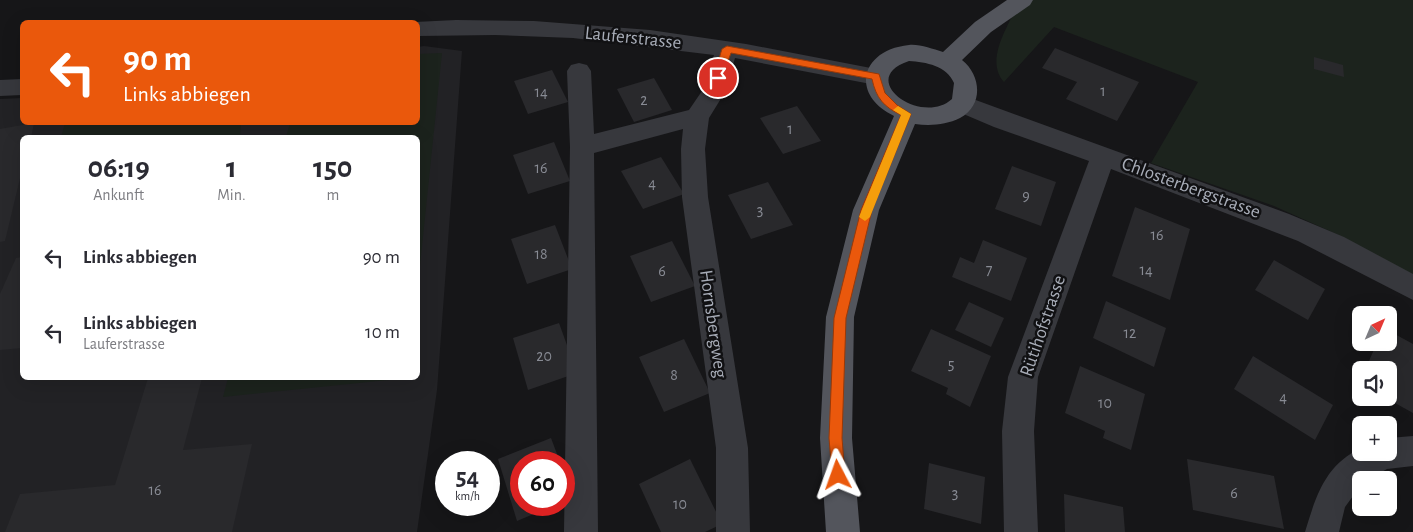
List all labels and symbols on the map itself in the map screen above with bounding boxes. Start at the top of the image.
street label: Lauferstrasse [584,23,682,53]
pin [697,57,739,99]
house number: 1 [1100,83,1106,99]
house number: 14 [534,84,548,100]
house number: 2 [640,92,648,108]
house number: 1 [787,121,793,137]
street label: Chlosterbergstrasse [1119,154,1263,222]
house number: 16 [534,160,548,176]
house number: 4 [648,175,656,191]
house number: 9 [1022,188,1030,204]
house number: 3 [757,202,763,218]
house number: 16 [1150,227,1164,243]
house number: 18 [534,246,548,262]
house number: 7 [986,262,993,278]
house number: 14 [1139,262,1153,278]
house number: 6 [658,263,666,279]
street label: Hornsbergweg [696,269,730,380]
street label: Rütihofstrasse [1017,273,1069,379]
north arrow [1352,306,1398,351]
house number: 12 [1124,325,1136,341]
house number: 20 [536,348,552,364]
house number: 5 [948,356,954,372]
house number: 8 [670,367,678,383]
house number: 4 [1279,389,1287,405]
house number: 10 [1098,395,1112,411]
position arrow [811,448,863,500]
speed limit sign: 60 [510,451,575,516]
house number: 16 [148,482,162,498]
house number: 3 [952,485,958,501]
house number: 6 [1230,485,1238,501]
house number: 10 [673,496,687,512]

